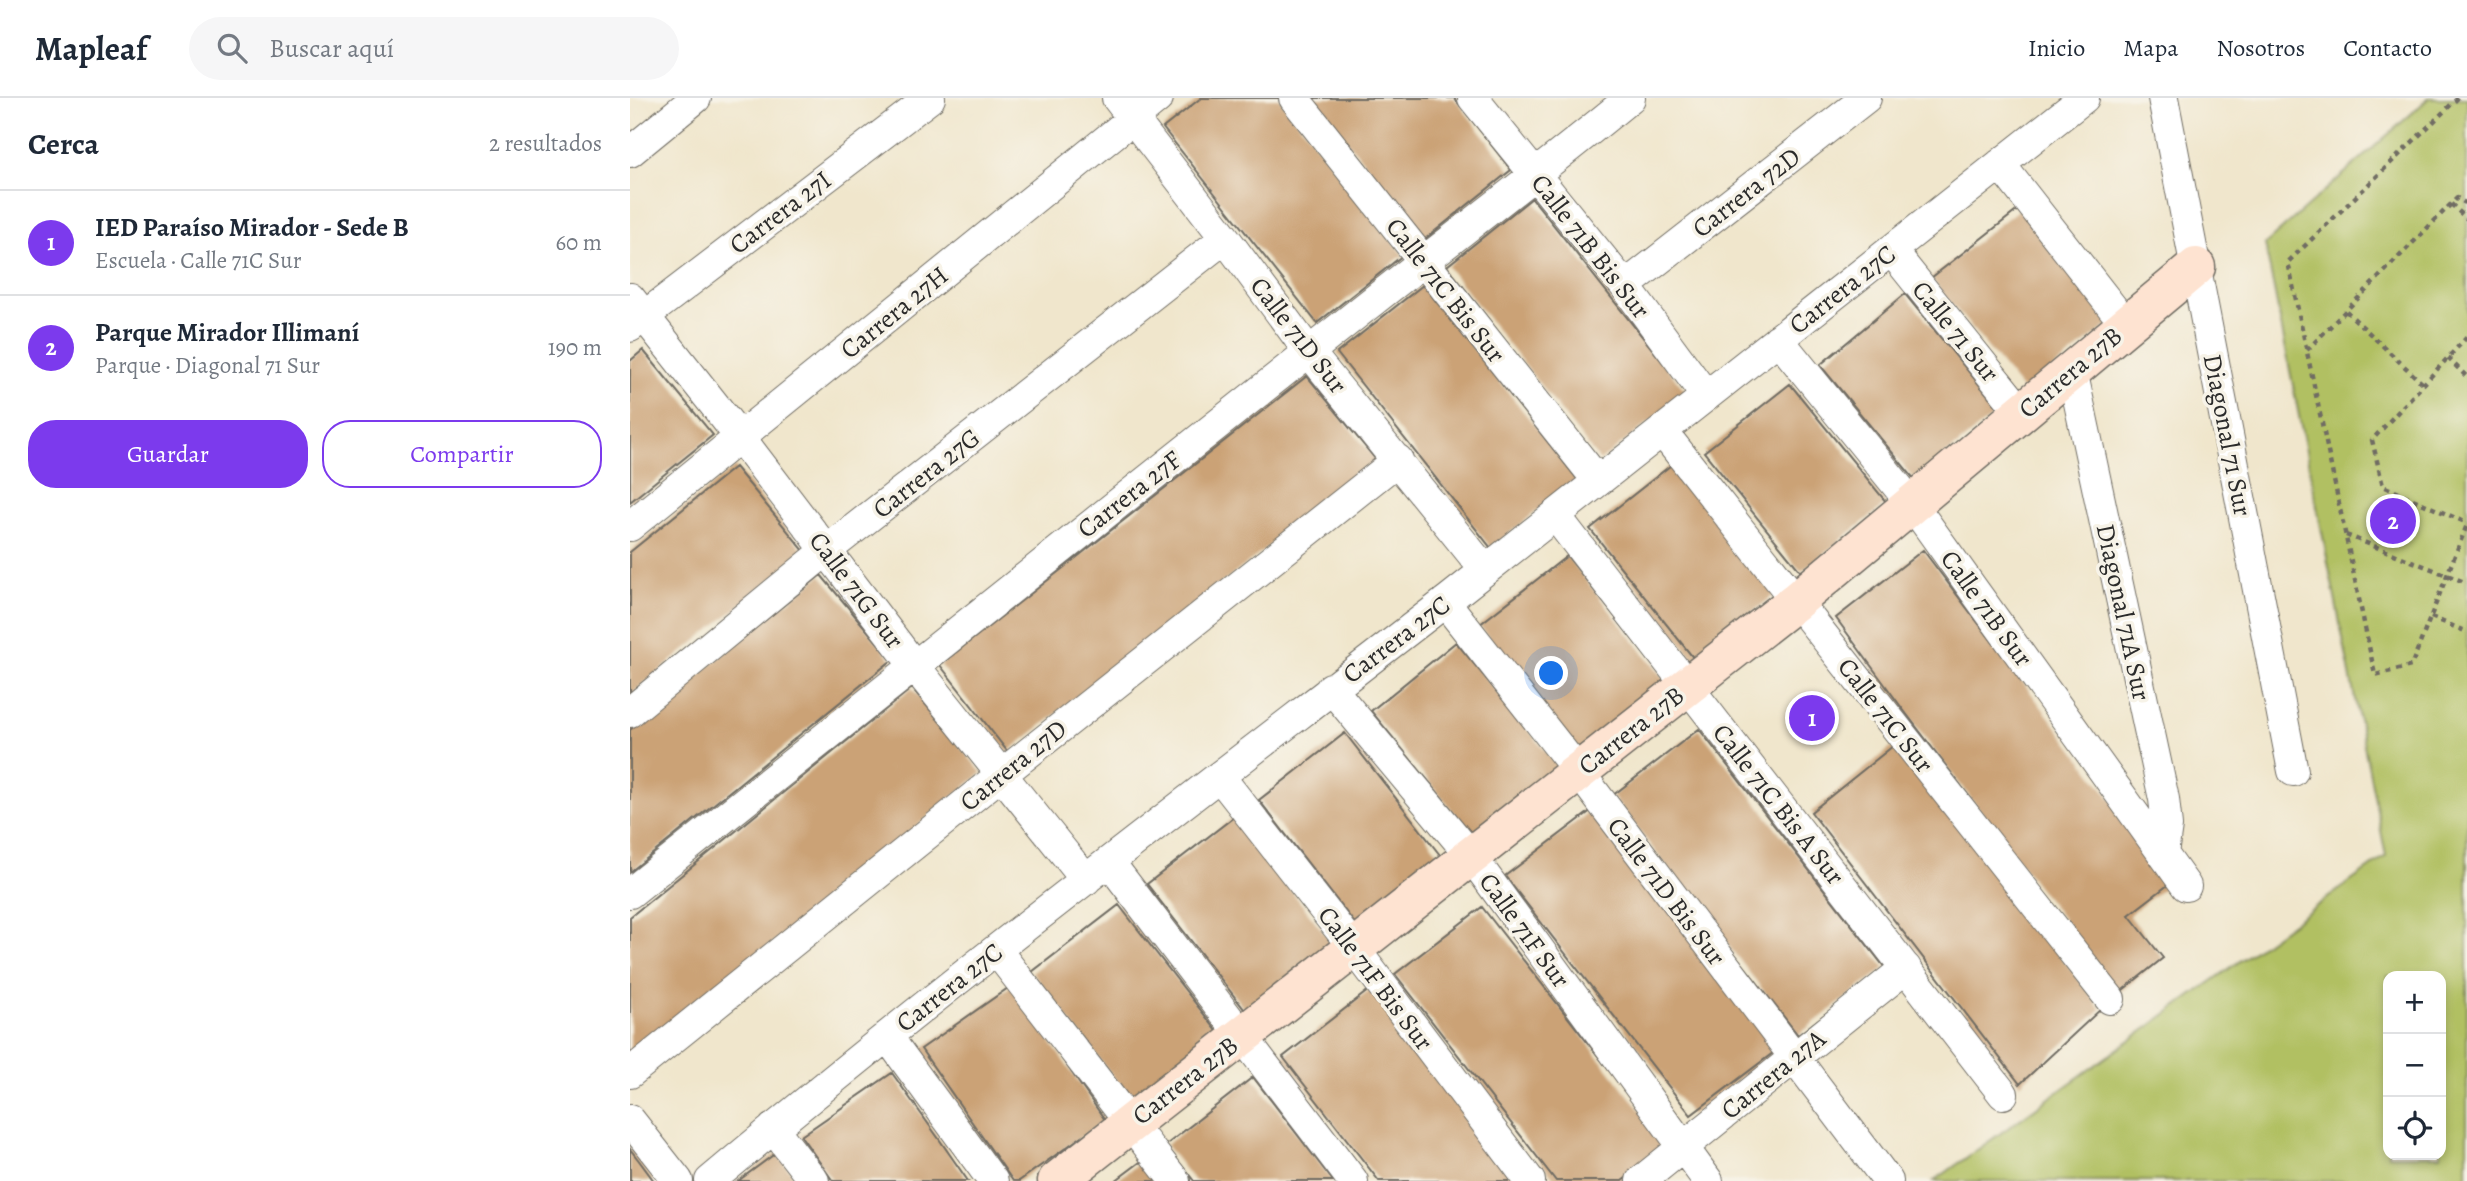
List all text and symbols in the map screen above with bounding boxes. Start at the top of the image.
search box [189,17,679,80]
text: Mapleaf [35,26,147,71]
icon: search [213,29,251,67]
text: Buscar aquí [269,31,394,66]
text: Inicio [2028,32,2085,64]
text: Mapa [2123,32,2178,64]
text: Nosotros [2216,32,2305,64]
text: Contacto [2343,32,2432,64]
text: Cerca [28,124,99,164]
text: 2 resultados [489,128,602,159]
street label: Carrera 72D [1685,139,1808,246]
street label: Carrera 27I [722,163,838,262]
street label: Calle 71B Bis Sur [1523,167,1658,326]
text: IED Paraíso Mirador - Sede B [95,210,409,245]
street label: Calle 71C Bis Sur [1378,211,1513,370]
text: 1 [47,227,55,258]
text: 60 m [555,227,602,258]
street label: Carrera 27C [1782,237,1903,342]
text: Escuela · Calle 71C Sur [95,245,301,276]
street label: Carrera 27H [833,258,956,367]
street label: Calle 71D Sur [1242,270,1355,401]
street label: Calle 71 Sur [1904,273,2007,389]
text: Parque Mirador Illimaní [95,315,359,350]
street label: Carrera 27B [2011,319,2130,426]
text: 2 [45,332,57,363]
text: 190 m [548,332,602,363]
text: Parque · Diagonal 71 Sur [95,350,320,381]
street label: Diagonal 71 Sur [2195,351,2260,519]
button: Guardar [28,420,308,488]
button: Compartir [322,420,602,488]
street label: Carrera 27G [865,420,987,526]
street label: Carrera 27F [1070,443,1189,546]
pin: 2 [2370,495,2416,547]
street label: Diagonal 71A Sur [2088,521,2159,704]
street label: Calle 71G Sur [801,525,912,656]
street label: Calle 71B Sur [1932,543,2041,674]
street label: Carrera 27C [1335,587,1457,691]
street label: Calle 71C Sur [1830,651,1942,780]
your location [1534,656,1568,690]
street label: Carrera 27B [1571,678,1692,783]
pin: 1 [1789,692,1835,744]
street label: Carrera 27D [952,711,1074,819]
street label: Calle 71C Bis A Sur [1707,717,1851,891]
street label: Calle 71D Bis Sur [1599,810,1734,973]
street label: Calle 71F Sur [1471,866,1578,995]
street label: Calle 71F Bis Sur [1310,899,1441,1058]
street label: Carrera 27C [889,935,1010,1040]
map controls [2383,971,2446,1160]
button: + [2383,971,2446,1034]
street label: Carrera 27A [1714,1021,1834,1127]
street label: Carrera 27B [1125,1028,1246,1133]
button: − [2383,1034,2446,1097]
button: locate [2383,1097,2446,1160]

